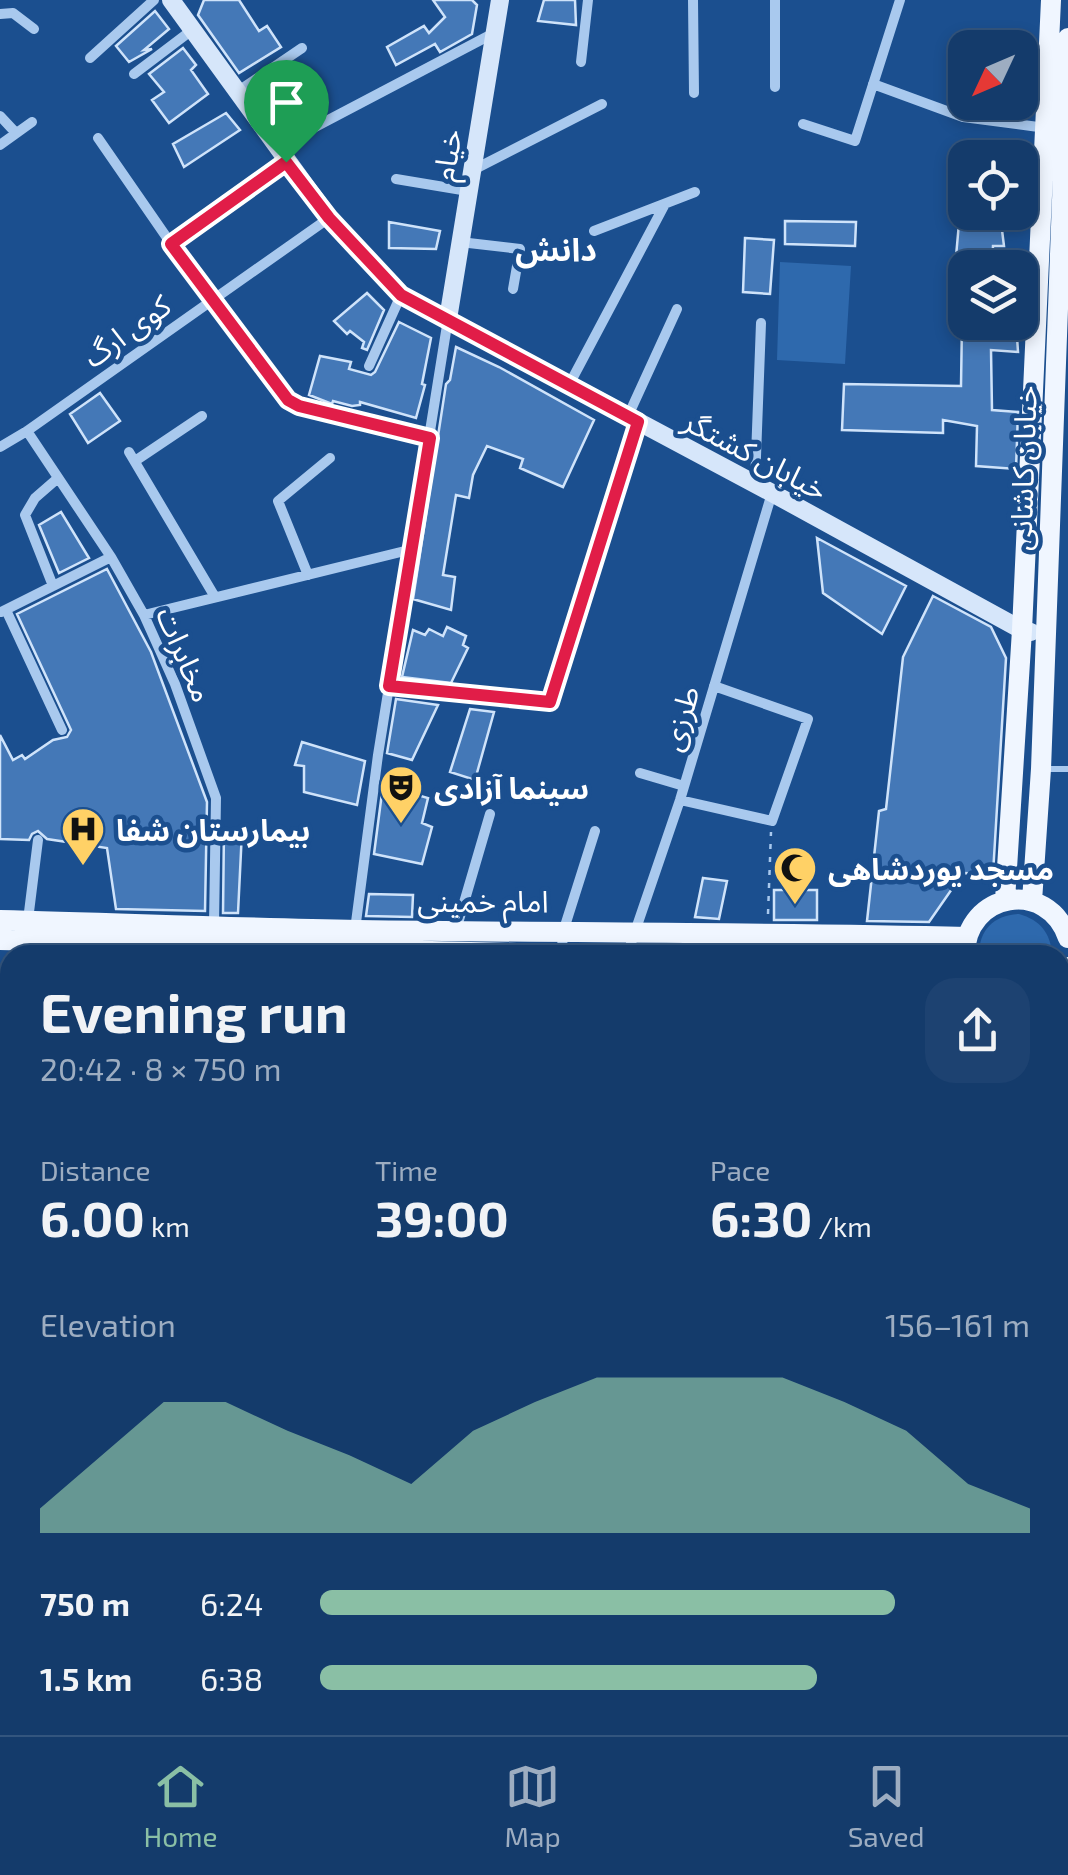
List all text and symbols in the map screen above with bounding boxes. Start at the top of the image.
north arrow [948,30,1038,120]
map controls [948,30,1038,340]
pin [244,60,329,163]
icon: arrive [259,75,314,130]
street label: خیام [424,126,474,184]
button: locate [948,140,1038,230]
district label: دانش [515,229,597,269]
button: layers [948,250,1038,340]
street label: کوی ارگ [75,286,178,375]
street label: خیابان کاشانی [1001,385,1044,551]
street label: خیابان کشتگر [677,401,834,508]
street label: مخابرات [149,601,222,707]
street label: طرزی [652,681,707,755]
theatre icon: سینما آزادی [378,764,424,825]
place label: سینما آزادی [434,769,589,806]
hospital icon: بیمارستان شفا [60,806,106,867]
place label: بیمارستان شفا [116,811,310,848]
mosque icon: مسجد یوردشاهی [772,845,818,906]
place label: مسجد یوردشاهی [828,850,1054,887]
street label: امام خمینی [417,882,549,924]
text: Evening run [40,978,348,1044]
button: share [925,978,1030,1083]
text: 20:42 · 8 × 750 m [40,1049,282,1087]
text: Distance [40,1153,151,1187]
text: Time [375,1153,438,1187]
text: Pace [710,1153,770,1187]
text: 6.00 [40,1187,145,1247]
text: 39:00 [375,1187,509,1247]
text: 6:30 [710,1187,812,1247]
text: km [145,1209,190,1243]
text: /km [812,1209,872,1243]
text: Elevation [40,1305,176,1343]
text: 156–161 m [885,1305,1030,1343]
text: 750 m [40,1584,130,1622]
text: 6:24 [200,1584,264,1622]
text: 1.5 km [40,1659,132,1697]
text: 6:38 [200,1659,263,1697]
tab: Home [143,1759,218,1853]
tab: Map [505,1759,561,1853]
tab: Saved [848,1759,925,1853]

